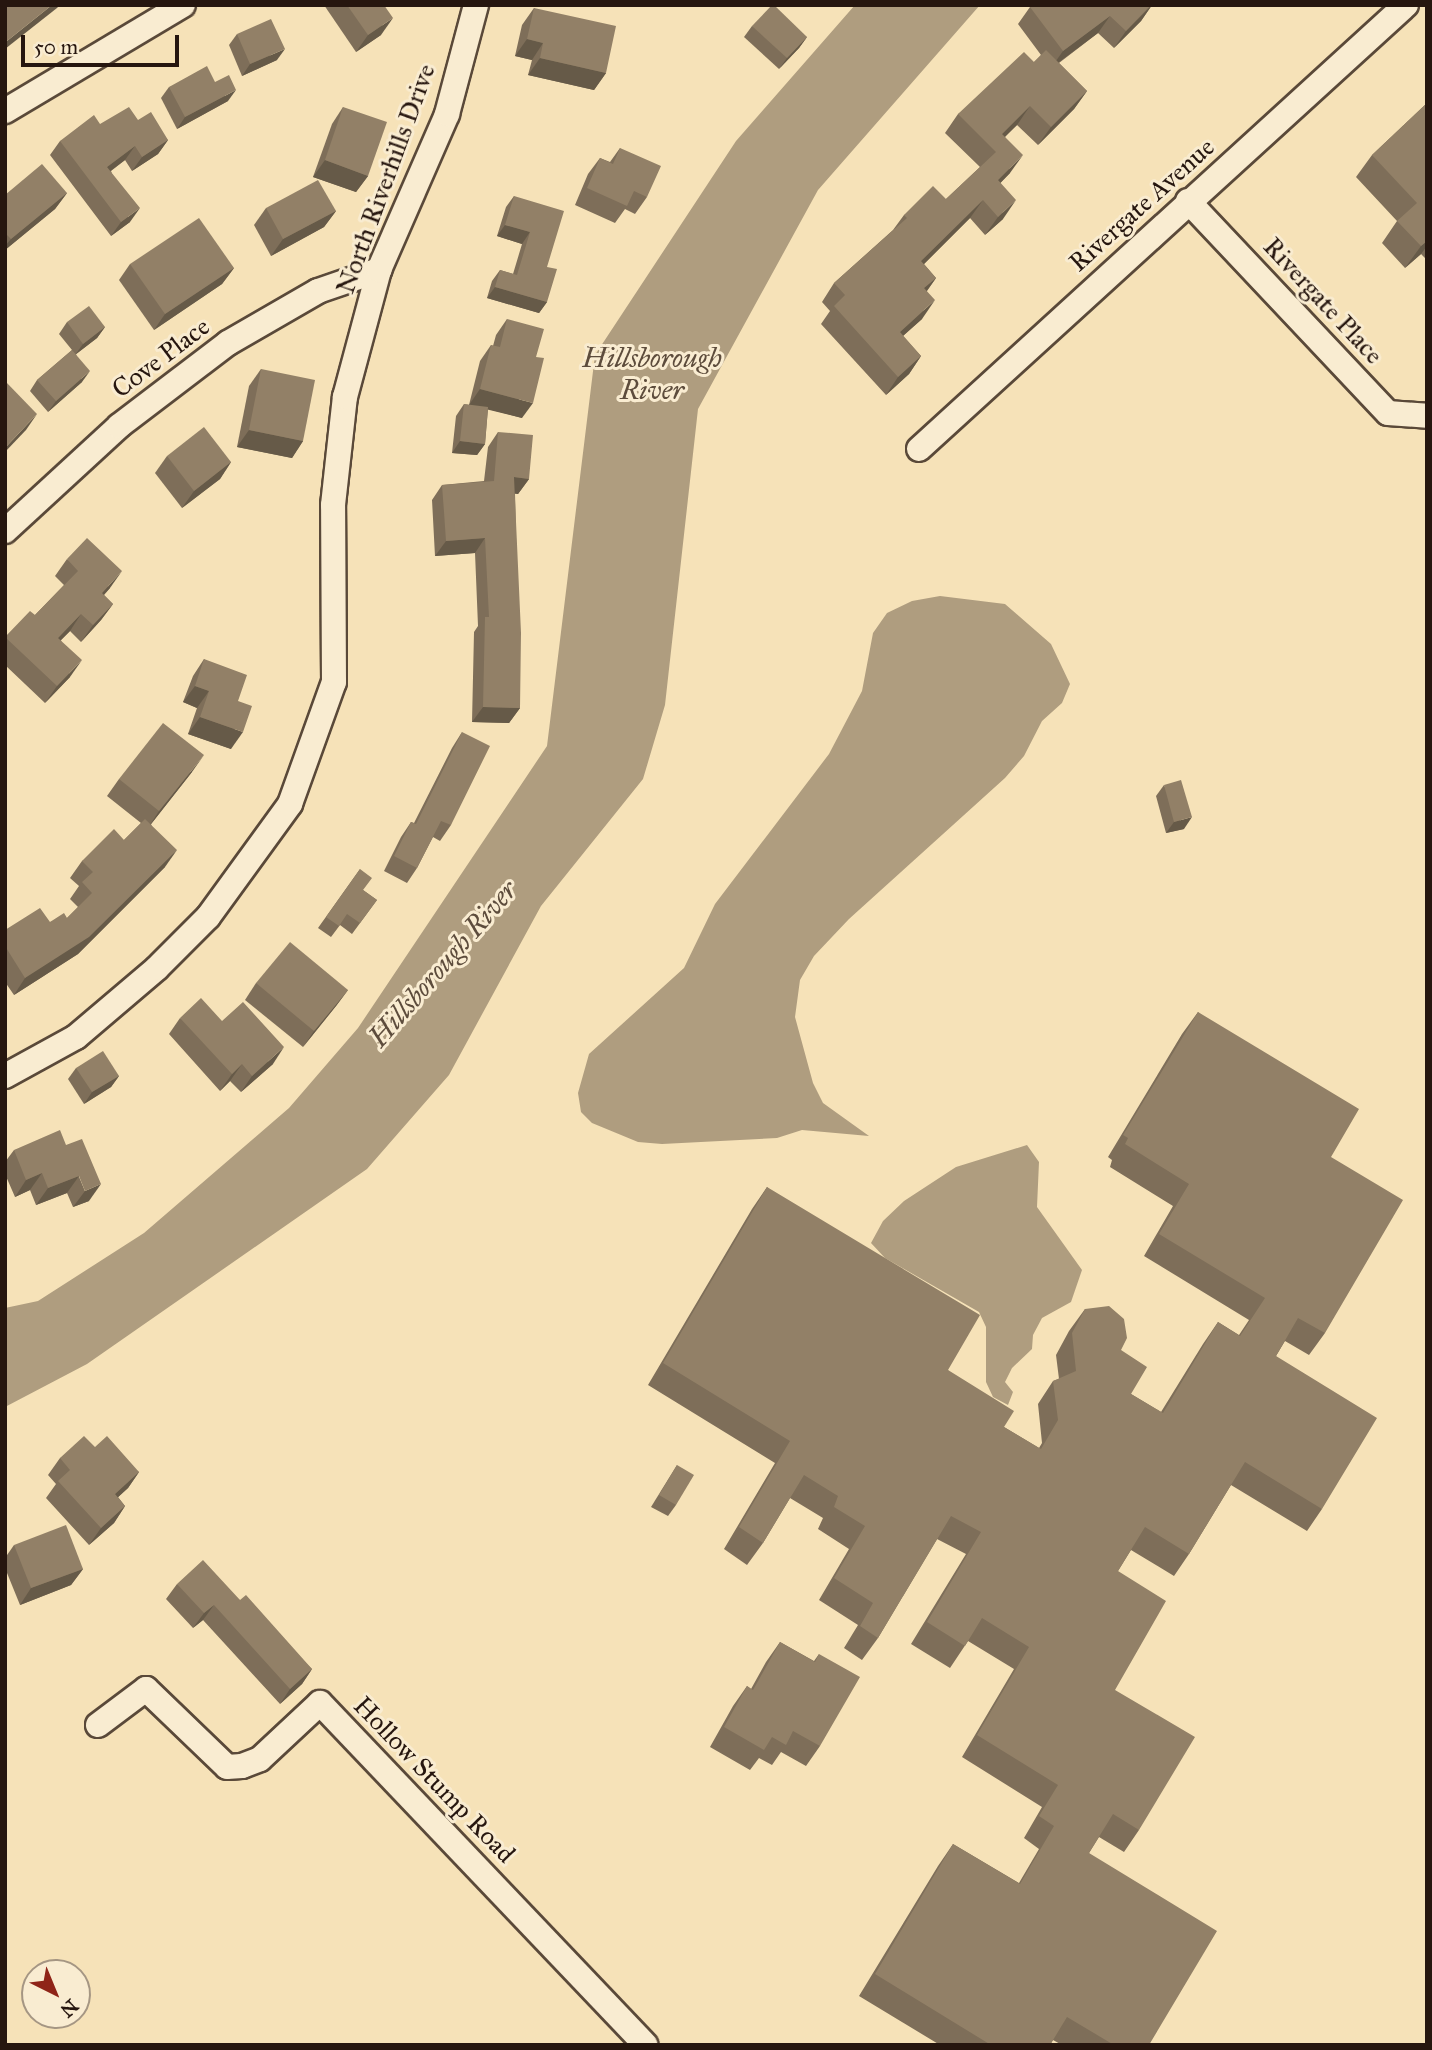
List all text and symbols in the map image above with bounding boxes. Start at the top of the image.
scale bar [24,21,182,65]
text: 50 m [34,34,78,60]
street label: North Riverhills Drive [330,60,442,298]
street label: Rivergate Avenue [1063,132,1221,278]
street label: Rivergate Place [1257,231,1389,371]
street label: Cove Place [106,311,216,405]
water label: Hillsborough River [582,341,722,407]
water label: Hillsborough River [362,874,524,1054]
street label: Hollow Stump Road [347,1690,521,1870]
north arrow [21,1959,91,2029]
text: N [56,1994,83,2022]

